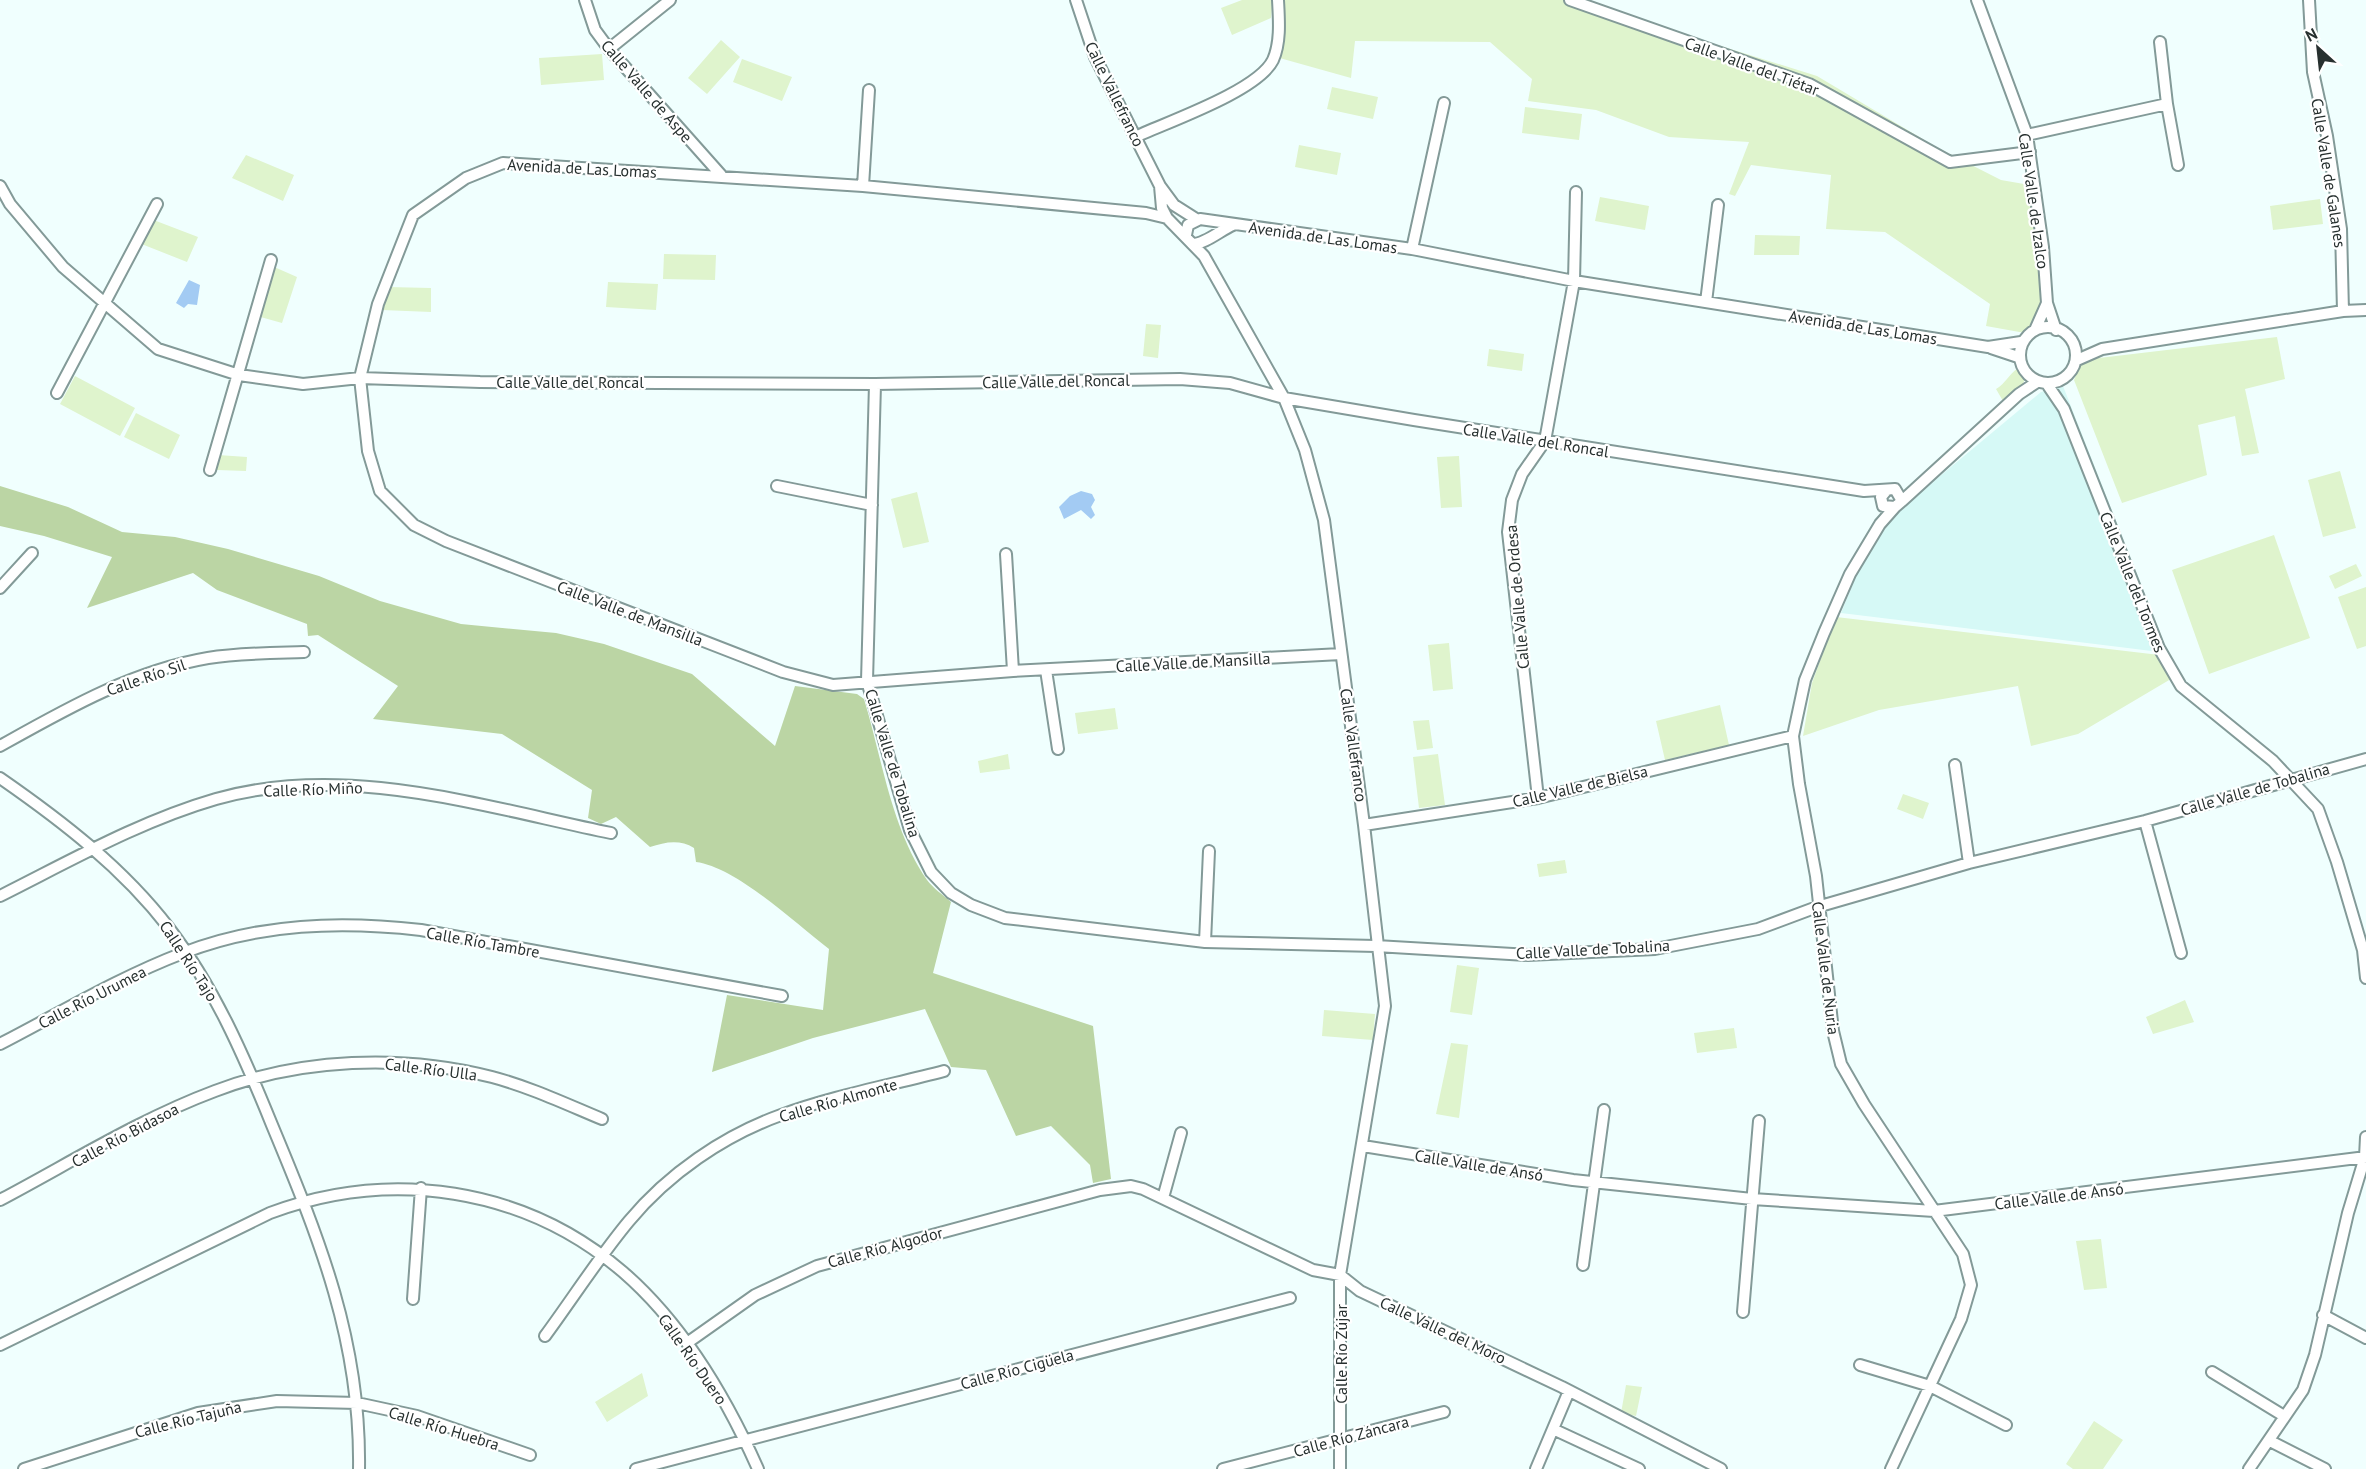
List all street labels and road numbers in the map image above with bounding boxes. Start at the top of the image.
street label: Calle Valle del Tiétar [1682,32,1822,100]
street label: Calle Valle de Aspe [597,36,697,146]
street label: Calle Vallefranco [1081,38,1149,150]
street label: Calle Valle de Galanes [2307,97,2351,249]
street label: Calle Valle de Izalco [2015,132,2053,270]
street label: Avenida de Las Lomas [507,154,658,182]
street label: Avenida de Las Lomas [1247,217,1399,257]
street label: Avenida de Las Lomas [1787,305,1939,349]
street label: Calle Valle del Roncal [982,370,1130,392]
street label: Calle Valle del Roncal [496,372,644,392]
street label: Calle Valle del Roncal [1462,419,1611,461]
street label: Calle Valle del Tormes [2096,509,2170,655]
street label: Calle Valle de Ordesa [1501,524,1533,670]
street label: Calle Valle de Mansilla [554,576,706,650]
street label: Calle Valle de Mansilla [1115,648,1271,676]
street label: Calle Río Sil [104,654,189,700]
street label: Calle Valle de Tobalina [861,686,925,840]
street label: Calle Vallefranco [1336,687,1372,803]
street label: Calle Valle de Tobalina [2178,758,2332,820]
street label: Calle Valle de Bielsa [1510,761,1650,811]
street label: Calle Río Miño [263,777,363,801]
street label: Calle Valle de Nuria [1808,900,1844,1036]
street label: Calle Río Tajo [155,917,223,1005]
street label: Calle Río Tambre [425,922,541,962]
street label: Calle Valle de Tobalina [1515,935,1671,963]
street label: Calle Río Urumea [35,961,149,1033]
street label: Calle Río Ulla [384,1053,478,1085]
street label: Calle Río Almonte [776,1074,900,1126]
street label: Calle Río Bidasoa [68,1098,182,1172]
street label: Calle Valle de Ansó [1413,1145,1545,1185]
street label: Calle Valle de Ansó [1993,1178,2125,1214]
street label: Calle Río Algodor [825,1222,945,1272]
street label: Calle Valle del Moro [1377,1292,1509,1368]
street label: Calle Río Zújar [1331,1304,1351,1404]
street label: Calle Río Duero [654,1310,732,1408]
street label: Calle Río Cigüela [958,1344,1076,1394]
street label: Calle Río Tajuña [133,1396,243,1442]
street label: Calle Río Huebra [386,1402,502,1454]
street label: Calle Río Záncara [1291,1411,1411,1461]

